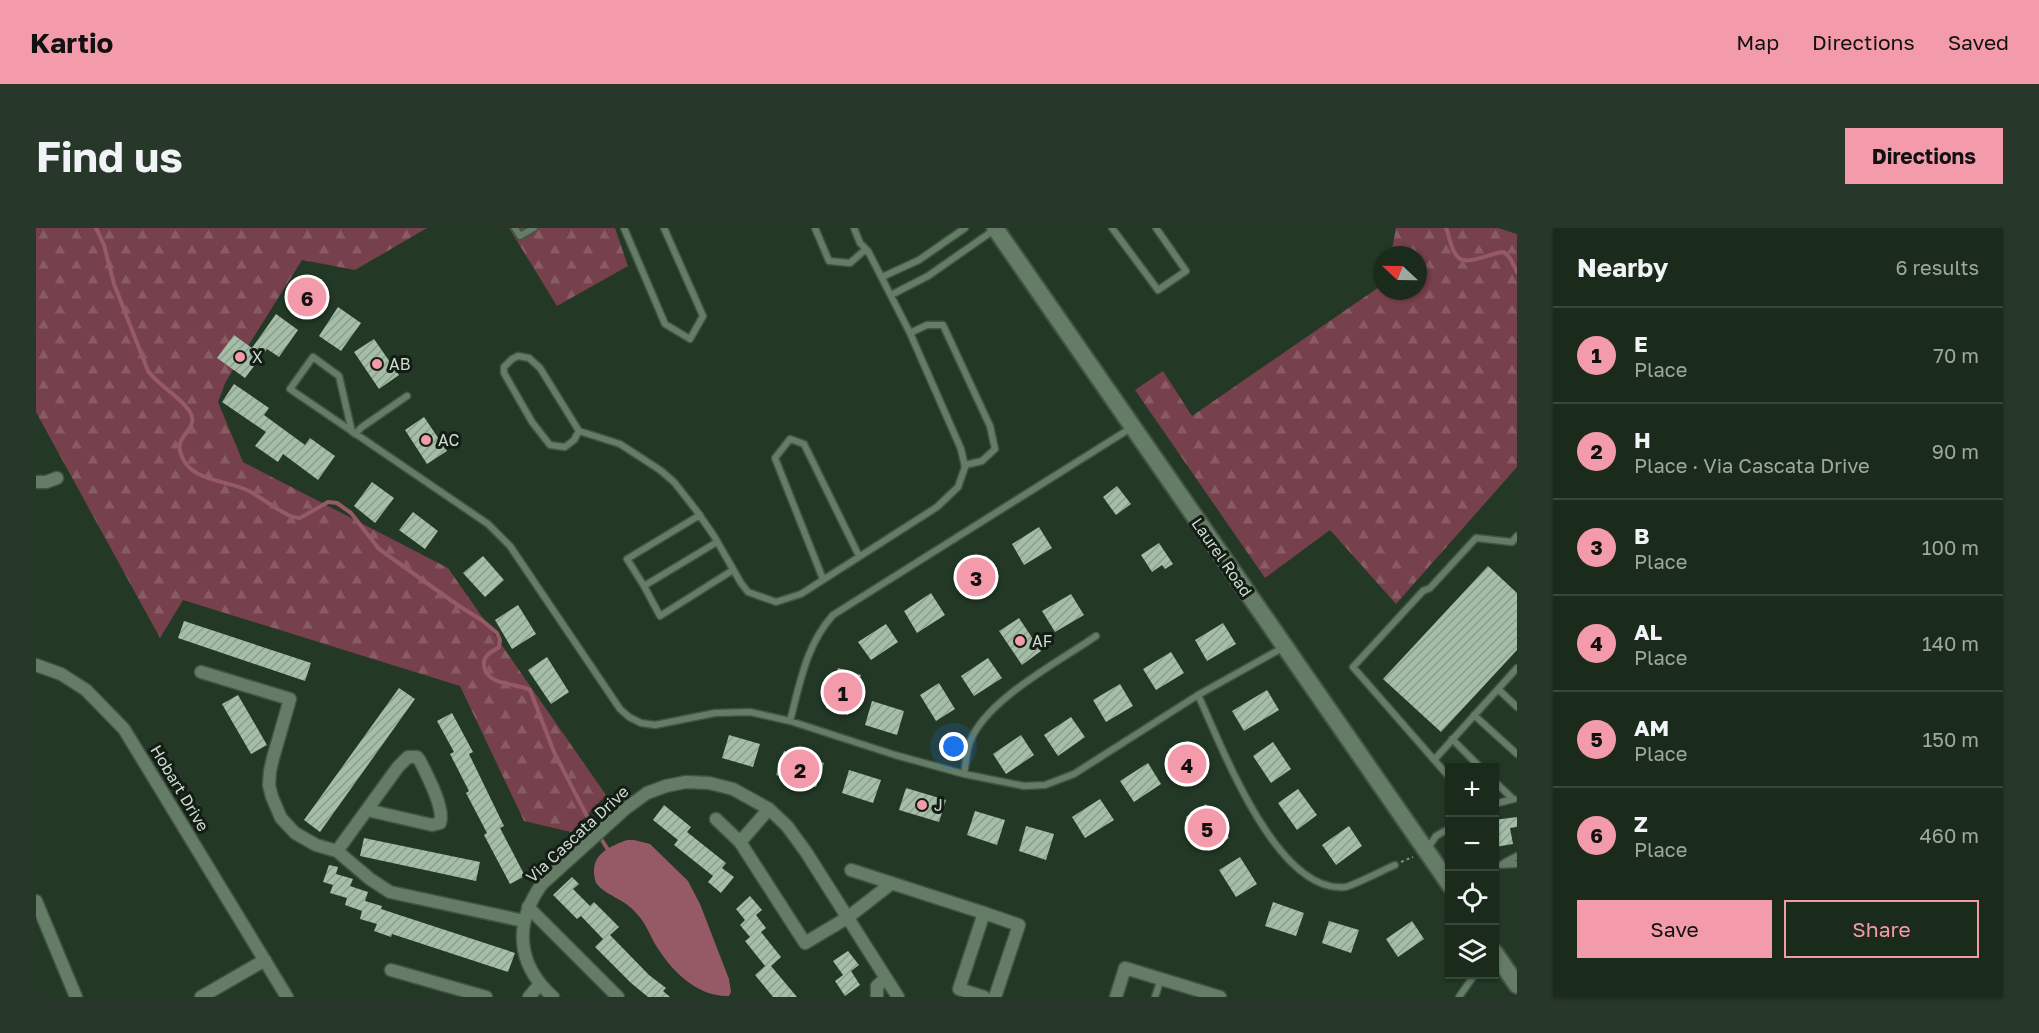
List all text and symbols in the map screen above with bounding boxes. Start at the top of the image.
text: Kartio [30,26,113,59]
text: Map [1736,29,1779,55]
text: Directions [1812,29,1915,55]
text: Saved [1948,29,2009,55]
button: Directions [1845,128,2003,184]
text: Find us [36,131,183,181]
north arrow [1373,246,1427,300]
text: Nearby [1577,252,1668,283]
text: 6 results [1895,255,1979,279]
pin: 6 [288,274,326,320]
text: E [1634,330,1648,357]
text: 1 [1591,343,1602,367]
text: 70 m [1933,343,1979,367]
place label: X [252,347,263,367]
marker: X [233,350,247,364]
place label: AB [389,354,410,374]
marker: AB [370,357,384,371]
text: Place [1634,357,1687,381]
text: H [1634,426,1651,453]
place label: AC [438,430,459,450]
marker: AC [419,433,433,447]
text: 2 [1590,439,1603,463]
text: 90 m [1932,439,1979,463]
text: Place · Via Cascata Drive [1634,453,1870,477]
street label: Laurel Road [1188,514,1256,600]
text: B [1634,522,1650,549]
text: 3 [1590,535,1603,559]
text: 100 m [1922,535,1979,559]
text: Place [1634,549,1687,573]
pin: 3 [956,554,996,600]
text: AL [1634,618,1662,645]
place label: AF [1032,631,1052,651]
text: 4 [1590,631,1603,655]
text: 140 m [1922,631,1979,655]
marker: AF [1013,634,1027,648]
text: Place [1634,645,1687,669]
pin: 1 [824,670,862,714]
text: AM [1634,714,1669,741]
text: 5 [1590,727,1603,751]
text: 150 m [1923,727,1979,751]
your location [939,732,968,761]
street label: Hobart Drive [146,741,214,835]
text: Place [1634,741,1687,765]
pin: 4 [1168,742,1206,786]
pin: 2 [780,746,819,792]
map controls [1445,763,1499,979]
button: + [1445,763,1499,817]
street label: Via Cascata Drive [521,781,633,887]
place label: J [934,795,943,815]
marker: J [915,798,929,812]
pin: 5 [1188,806,1226,850]
text: Z [1634,810,1648,837]
button: − [1445,817,1499,871]
text: 6 [1590,823,1603,847]
text: 460 m [1920,823,1979,847]
text: Place [1634,837,1687,861]
button: locate [1445,871,1499,925]
button: Save [1577,900,1772,958]
button: Share [1784,900,1979,958]
button: layers [1445,925,1499,979]

